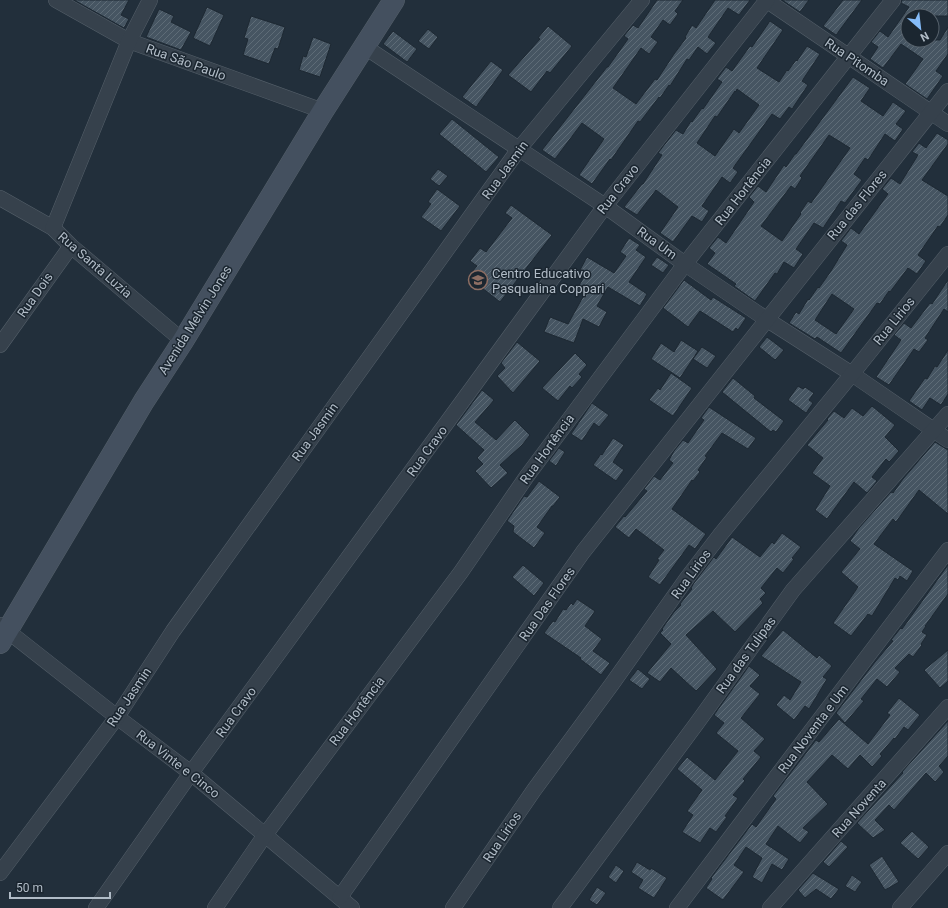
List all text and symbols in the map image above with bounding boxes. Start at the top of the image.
north arrow [900,8,940,48]
text: N [918,29,931,44]
street label: Rua Pitomba [822,35,892,89]
street label: Rua São Paulo [144,41,228,83]
street label: Rua Jasmin [479,138,531,202]
street label: Rua Hortência [712,154,774,228]
street label: Rua Cravo [594,161,642,217]
street label: Rua das Flores [824,167,890,243]
street label: Rua Um [634,224,680,262]
street label: Rua Santa Luzia [55,229,135,301]
street label: Avenida Melvin Jones [155,262,235,377]
place label: Centro Educativo Pasqualina Coppari [492,266,604,296]
street label: Rua Dois [14,269,56,320]
school or university icon: Centro Educativo Pasqualina Coppari [467,269,489,291]
street label: Rua Lirios [870,294,918,348]
street label: Rua Jasmin [289,400,341,464]
street label: Rua Hortência [517,411,577,487]
street label: Rua Cravo [404,423,450,479]
street label: Rua Lirios [668,546,714,602]
street label: Rua Das Flores [516,564,578,644]
street label: Rua das Tulipas [713,613,779,696]
street label: Rua Jasmin [104,665,154,729]
street label: Rua Hortência [326,674,388,748]
street label: Rua Noventa e Um [775,682,851,776]
street label: Rua Cravo [213,684,259,740]
street label: Rua Vinte e Cinco [133,727,223,801]
street label: Rua Noventa [829,776,889,840]
street label: Rua Lirios [480,809,524,865]
scale bar [10,874,110,900]
text: 50 m [16,881,43,895]

